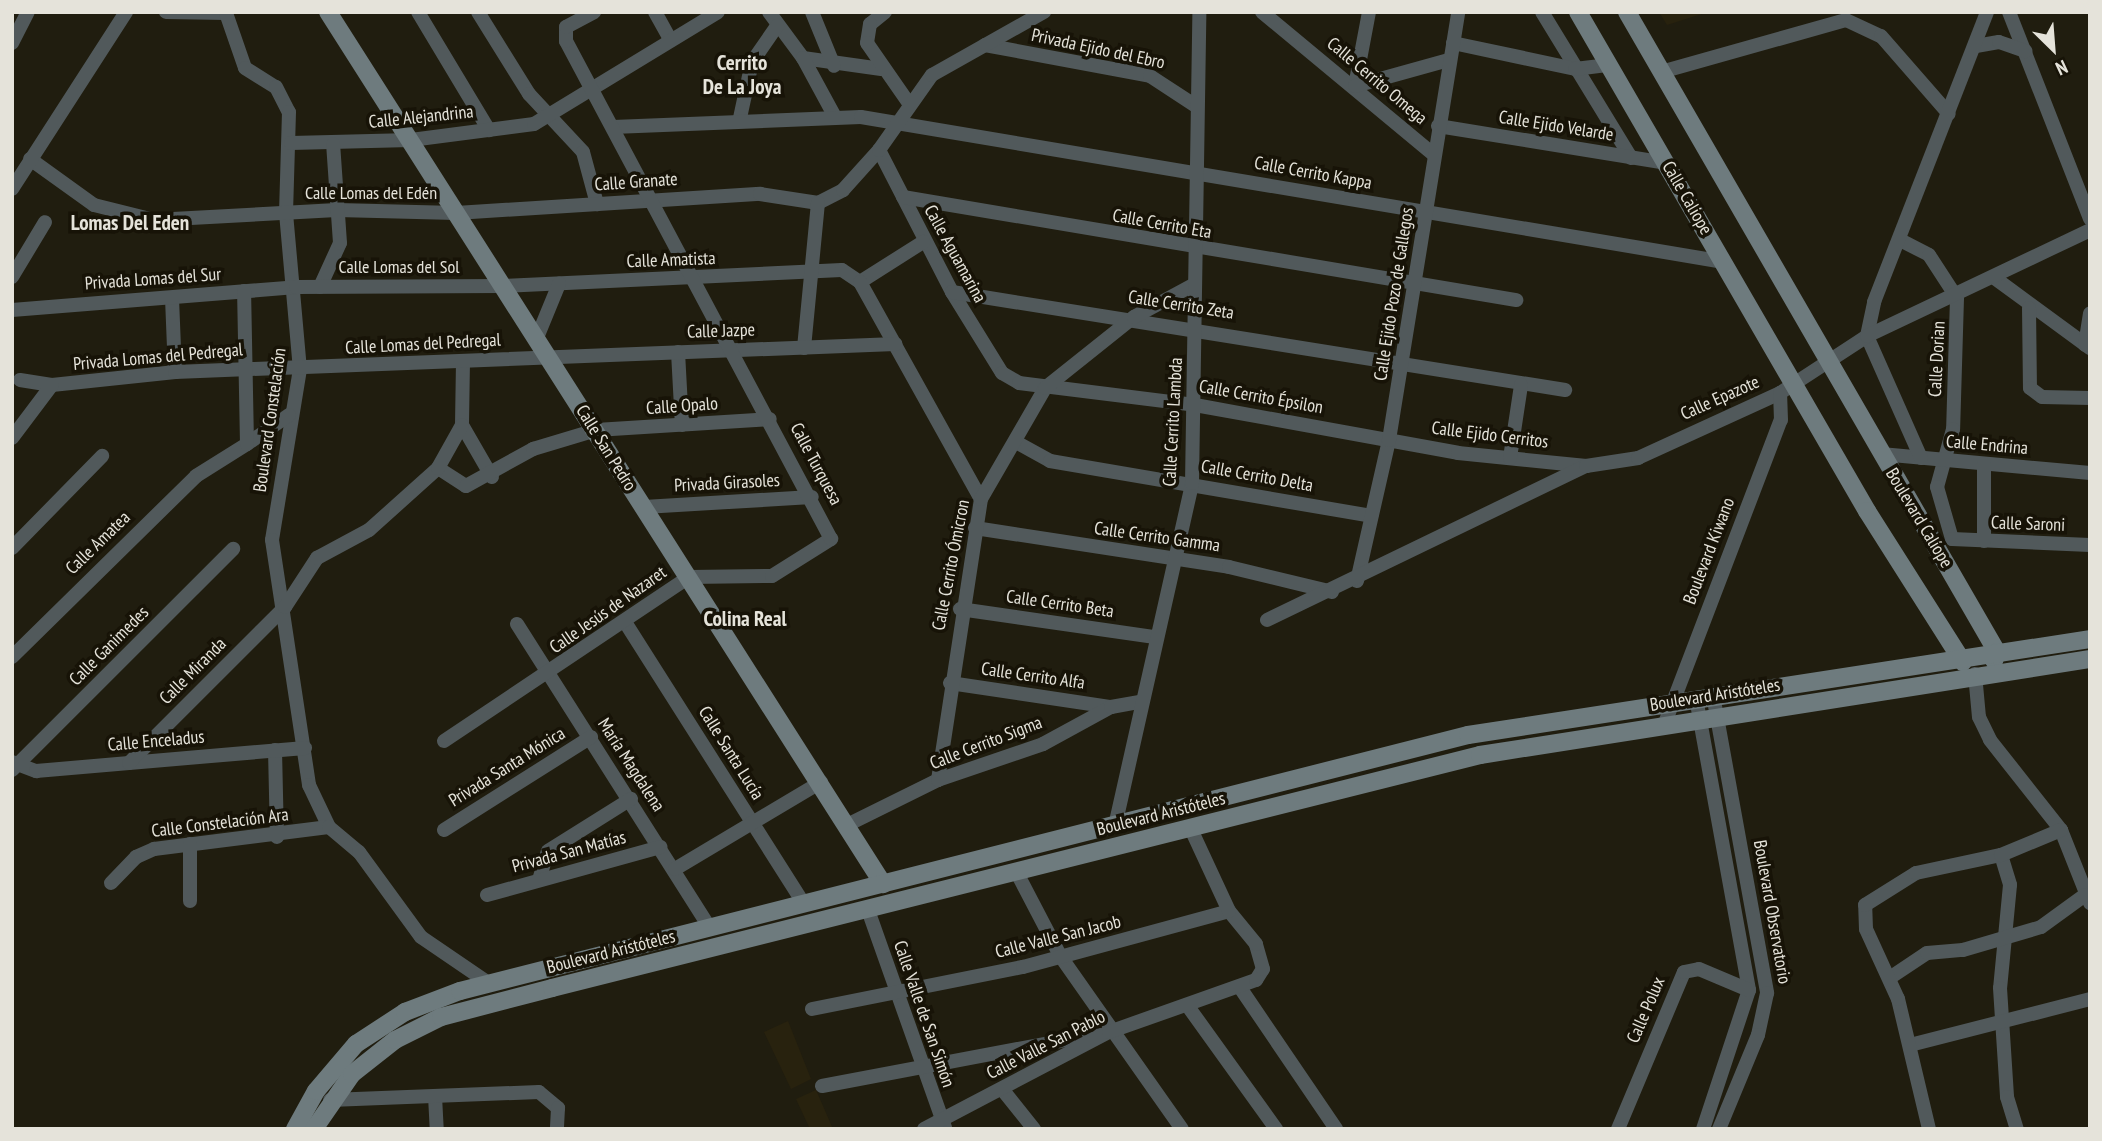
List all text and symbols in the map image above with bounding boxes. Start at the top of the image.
north arrow [2018,14,2088,84]
street label: Privada Ejido del Ebro [1029,24,1167,74]
street label: Calle Cerrito Omega [1323,33,1431,129]
district label: Cerrito De La Joya [703,50,781,100]
text: N [2052,55,2072,81]
street label: Calle Alejandrina [367,101,475,133]
street label: Calle Ejido Velarde [1497,106,1615,146]
street label: Calle Cerrito Kappa [1253,152,1373,194]
street label: Calle Caliope [1657,157,1717,239]
street label: Calle Granate [594,168,678,196]
street label: Calle Lomas del Edén [305,182,437,204]
street label: Calle Aguamarina [919,201,991,307]
street label: Calle Cerrito Eta [1111,205,1213,243]
street label: Calle Ejido Pozo de Gallegos [1370,206,1418,382]
district label: Lomas Del Eden [71,210,189,236]
street label: Calle Amatista [626,248,716,272]
street label: Calle Lomas del Sol [338,256,460,278]
street label: Privada Lomas del Sur [84,263,222,295]
street label: Calle Cerrito Zeta [1126,286,1236,324]
street label: Calle Jazpe [687,319,755,343]
street label: Calle Dorian [1924,320,1950,398]
street label: Calle Lomas del Pedregal [345,329,501,359]
street label: Privada Lomas del Pedregal [72,339,244,375]
street label: Boulevard Constelación [249,347,291,493]
street label: Calle Cerrito Lambda [1159,357,1187,487]
street label: Calle Epazote [1677,371,1763,425]
street label: Calle Cerrito Épsilon [1197,375,1325,419]
street label: Calle Opalo [645,393,719,419]
street label: Calle San Pedro [571,401,641,495]
street label: Calle Ejido Cerritos [1430,417,1550,453]
street label: Calle Turquesa [785,419,847,509]
street label: Calle Endrina [1945,431,2029,459]
street label: Calle Cerrito Delta [1199,456,1315,496]
street label: Boulevard Calíope [1881,464,1957,572]
street label: Privada Girasoles [674,469,780,497]
street label: Boulevard Kiwano [1679,495,1739,607]
street label: Calle Cerrito Ómicron [928,498,974,632]
street label: Calle Amatea [61,507,135,579]
street label: Calle Saroni [1991,512,2065,536]
street label: Calle Cerrito Gamma [1093,517,1221,557]
street label: Calle Jesús de Nazaret [546,562,670,658]
street label: Calle Cerrito Beta [1005,586,1115,622]
street label: Calle Ganimedes [65,602,153,690]
district label: Colina Real [703,606,787,632]
street label: Calle Miranda [155,633,231,709]
street label: Calle Cerrito Alfa [980,658,1086,694]
street label: Boulevard Aristóteles [1648,674,1782,716]
street label: Calle Santa Lucía [694,702,768,804]
street label: Calle Cerrito Sigma [927,712,1045,774]
street label: María Magdalena [593,714,669,816]
street label: Privada Santa Mónica [445,723,569,811]
street label: Calle Enceladus [107,726,205,756]
street label: Boulevard Aristóteles [1094,788,1228,840]
street label: Calle Constelación Ara [150,804,290,842]
street label: Privada San Matías [510,826,628,878]
street label: Boulevard Observatorio [1749,838,1795,986]
street label: Calle Valle San Jacob [993,911,1123,963]
street label: Boulevard Aristóteles [544,926,678,978]
street label: Calle Valle de San Simón [889,938,959,1090]
street label: Calle Polux [1622,974,1670,1046]
street label: Calle Valle San Pablo [983,1006,1109,1084]

